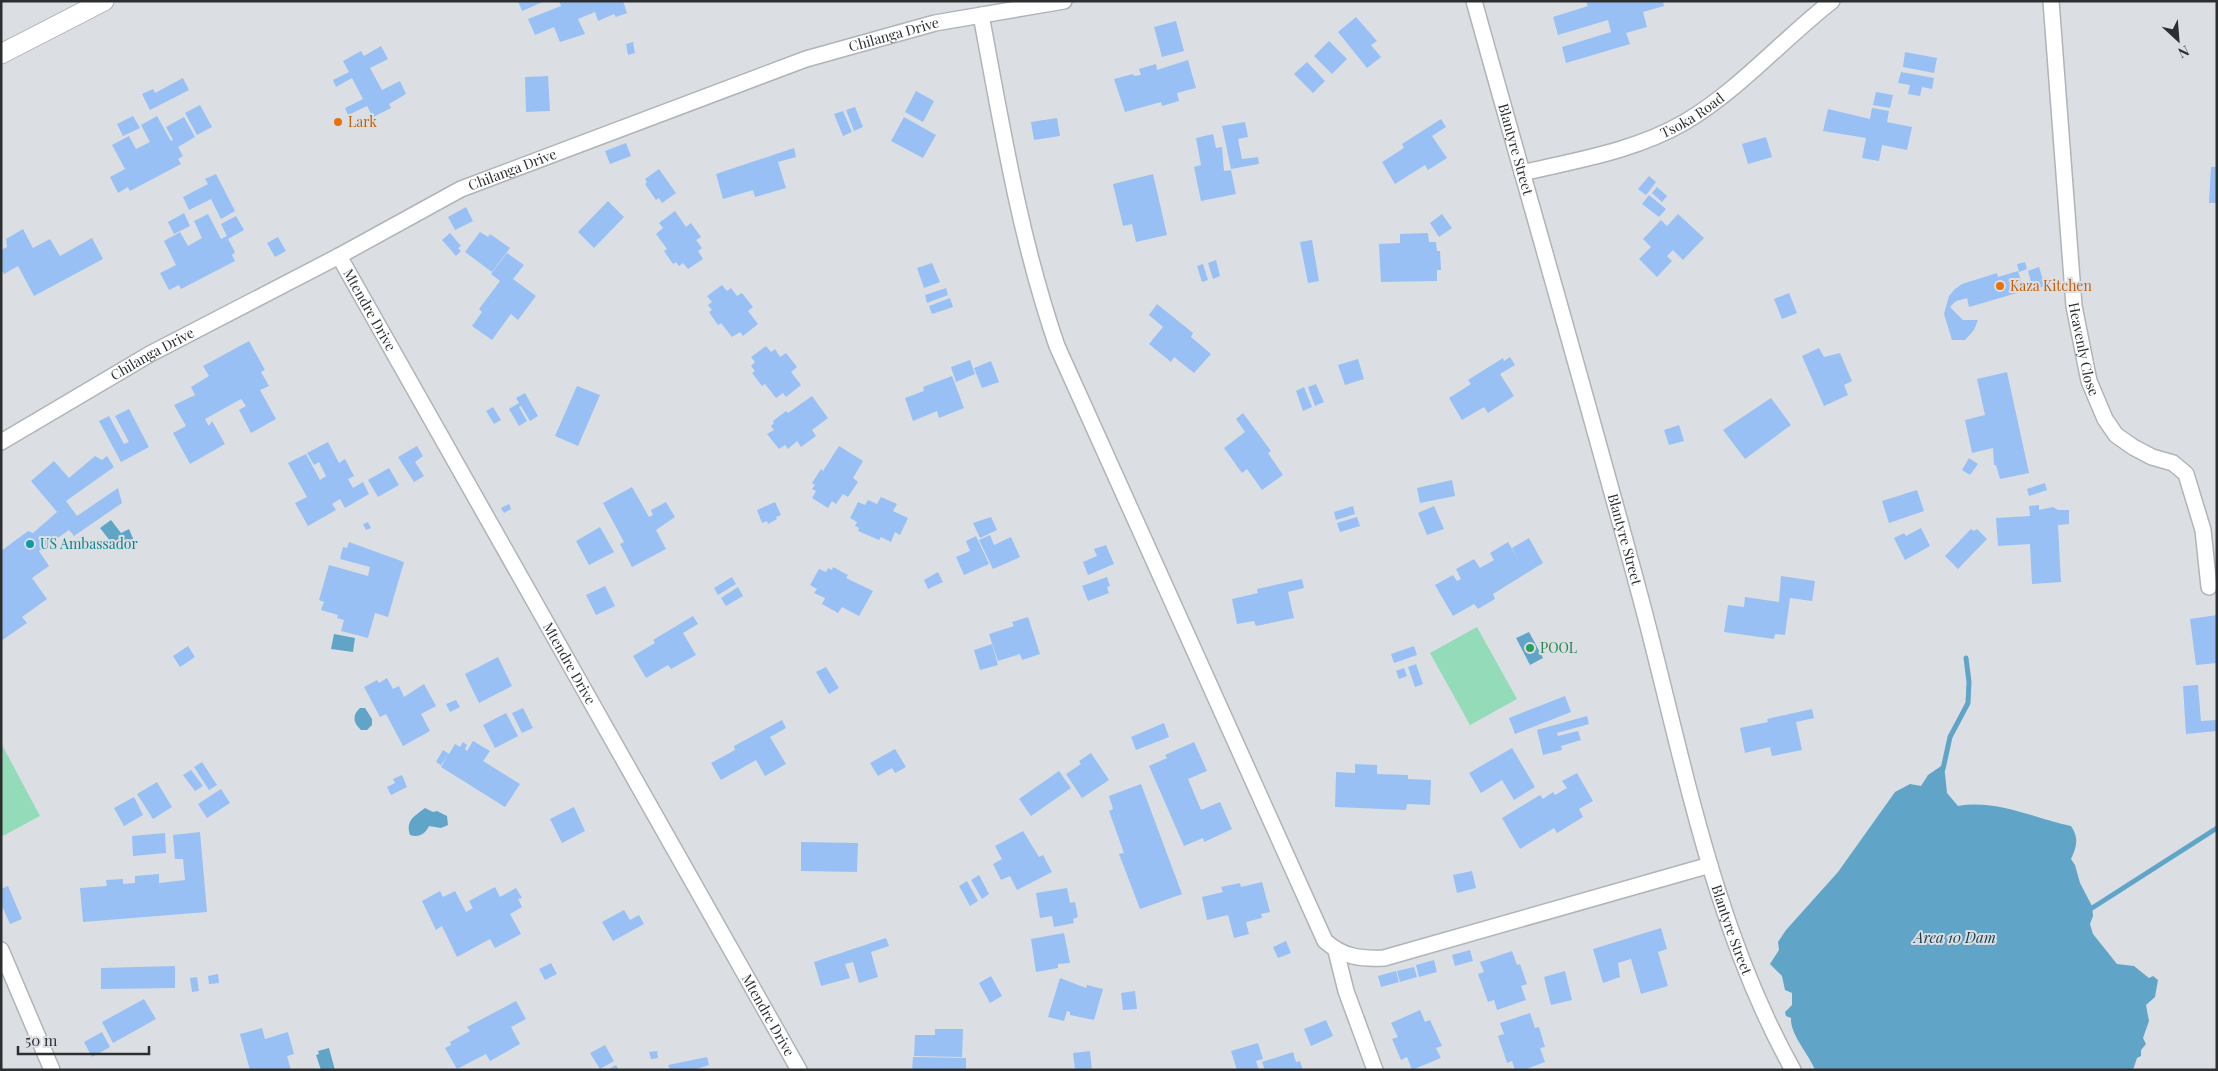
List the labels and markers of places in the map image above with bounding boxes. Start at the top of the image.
place label: Lark [348,112,377,131]
marker: Lark [332,116,344,128]
place label: Kaza Kitchen [2010,276,2092,295]
marker: Kaza Kitchen [1994,280,2006,292]
place label: US Ambassador [40,534,139,553]
marker: US Ambassador [24,538,36,550]
place label: POOL [1540,638,1577,657]
marker: POOL [1524,642,1536,654]

